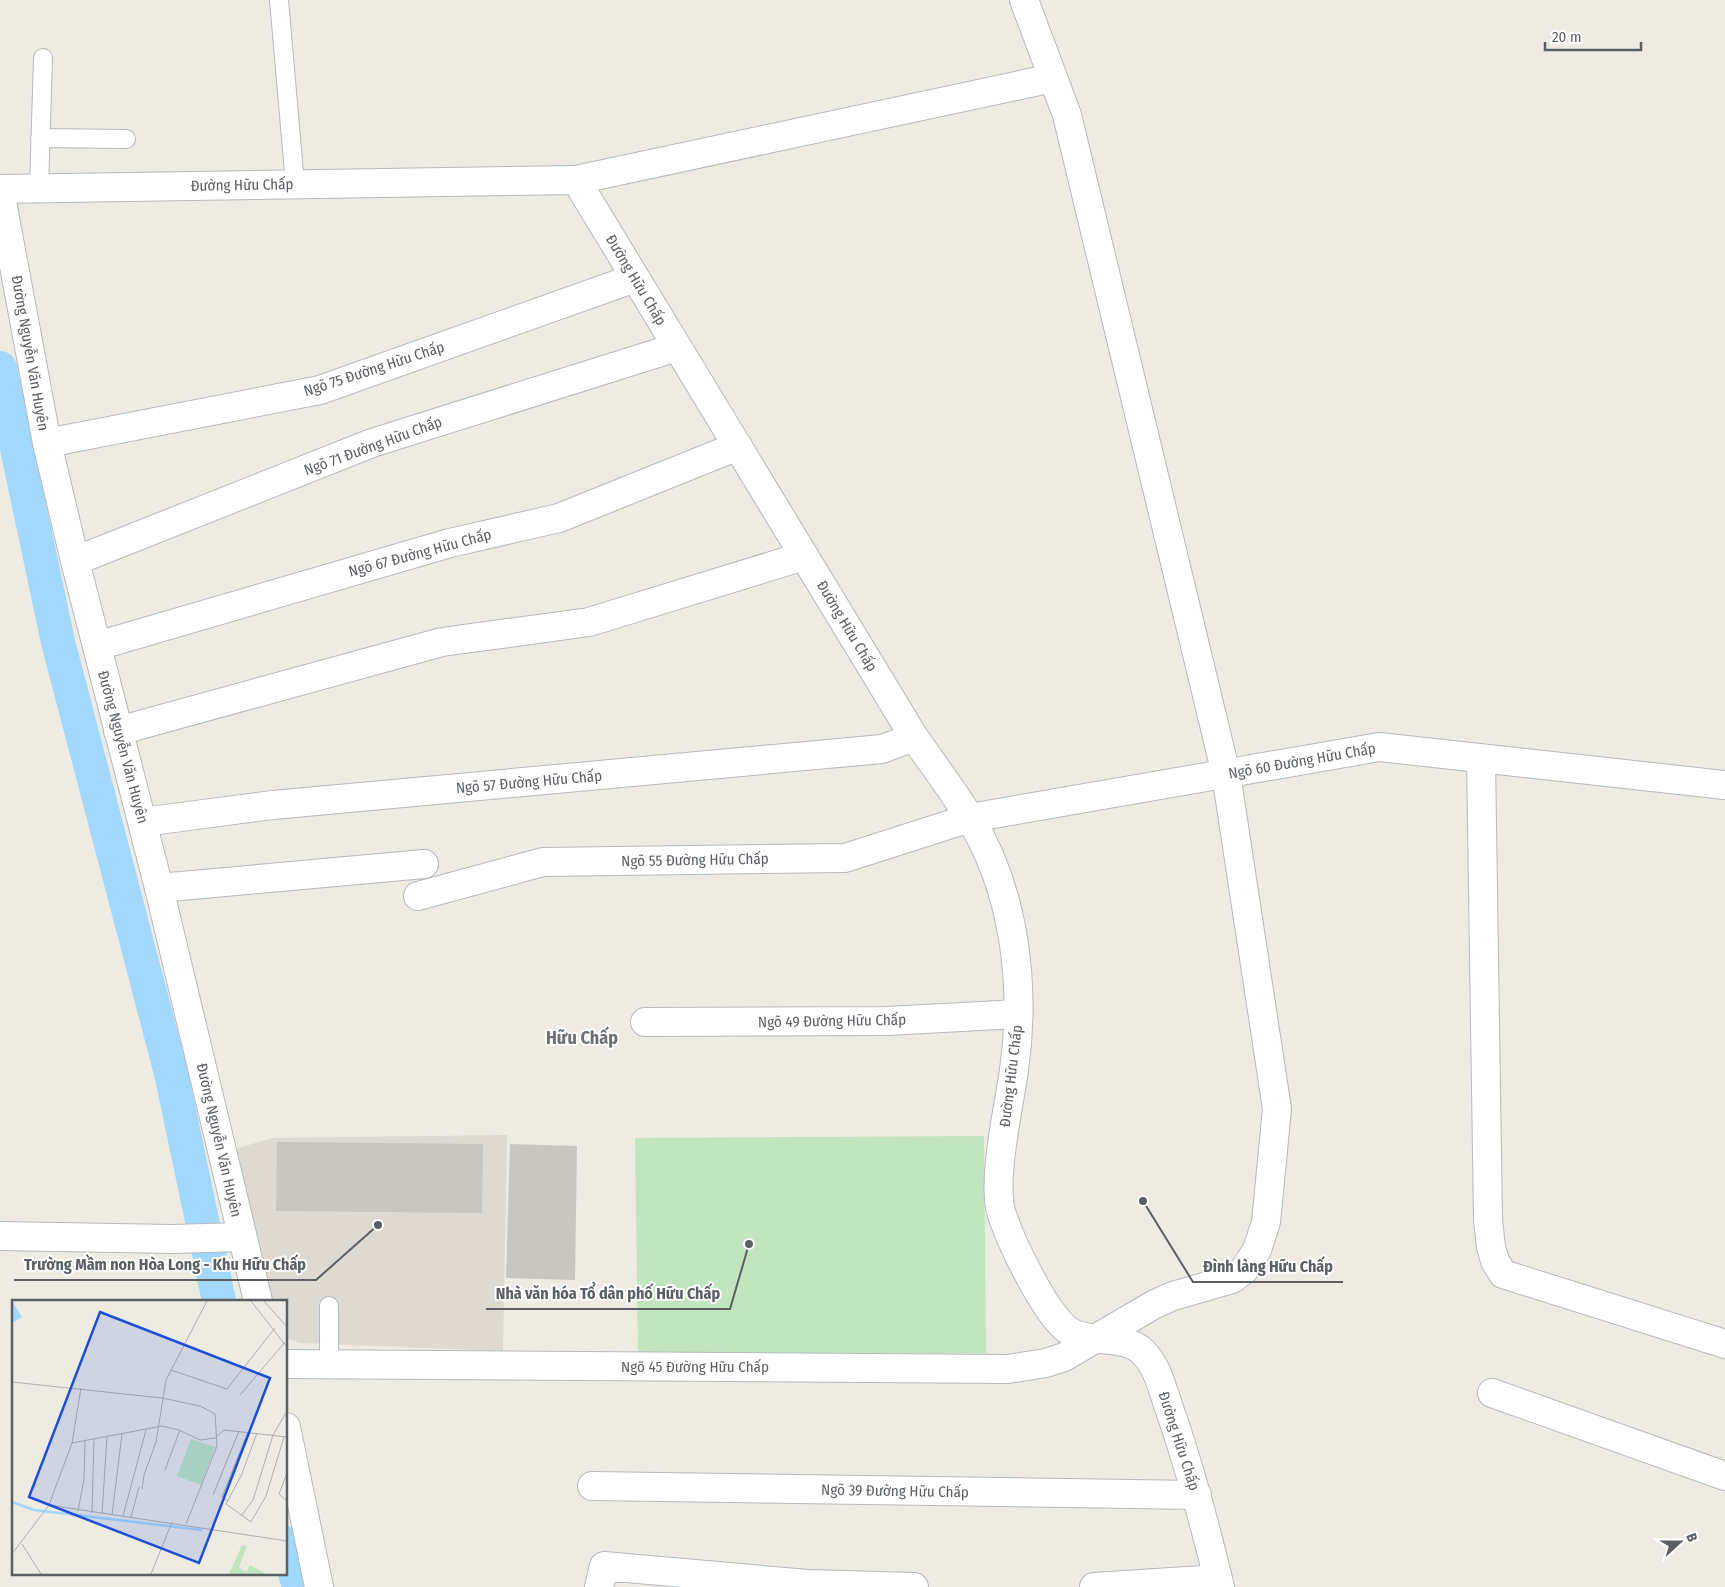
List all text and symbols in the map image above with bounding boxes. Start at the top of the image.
scale bar [1545,20,1641,52]
text: 20 m [1552,28,1582,46]
street label: Đường Hữu Chấp [190,175,294,195]
street label: Đường Hữu Chấp [602,231,670,329]
street label: Đường Nguyễn Văn Huyên [7,274,53,432]
street label: Ngõ 75 Đường Hữu Chấp [302,338,446,400]
street label: Ngõ 71 Đường Hữu Chấp [302,413,444,479]
street label: Ngõ 67 Đường Hữu Chấp [347,525,493,581]
street label: Đường Hữu Chấp [813,577,881,675]
street label: Đường Nguyễn Văn Huyên [94,669,152,825]
street label: Ngõ 60 Đường Hữu Chấp [1227,739,1377,783]
street label: Ngõ 57 Đường Hữu Chấp [455,767,603,797]
street label: Ngõ 55 Đường Hữu Chấp [621,850,769,870]
street label: Ngõ 49 Đường Hữu Chấp [758,1011,906,1031]
street label: Đường Hữu Chấp [996,1024,1026,1128]
district label: Hữu Chấp [546,1026,618,1049]
street label: Đường Nguyễn Văn Huyên [193,1061,245,1219]
callout: Trường Mầm non Hòa Long - Khu Hữu Chấp [14,1249,316,1280]
callout: Đình làng Hữu Chấp [1193,1251,1343,1282]
text: Trường Mầm non Hòa Long - Khu Hữu Chấp [24,1254,306,1274]
text: Đình làng Hữu Chấp [1203,1256,1333,1276]
callout: Nhà văn hóa Tổ dân phố Hữu Chấp [486,1278,730,1309]
text: Nhà văn hóa Tổ dân phố Hữu Chấp [496,1281,720,1303]
inset map [12,1300,288,1574]
street label: Ngõ 45 Đường Hữu Chấp [621,1358,769,1376]
street label: Đường Hữu Chấp [1155,1389,1203,1493]
street label: Ngõ 39 Đường Hữu Chấp [821,1481,969,1501]
north arrow [1655,1517,1705,1567]
text: B [1682,1531,1701,1544]

